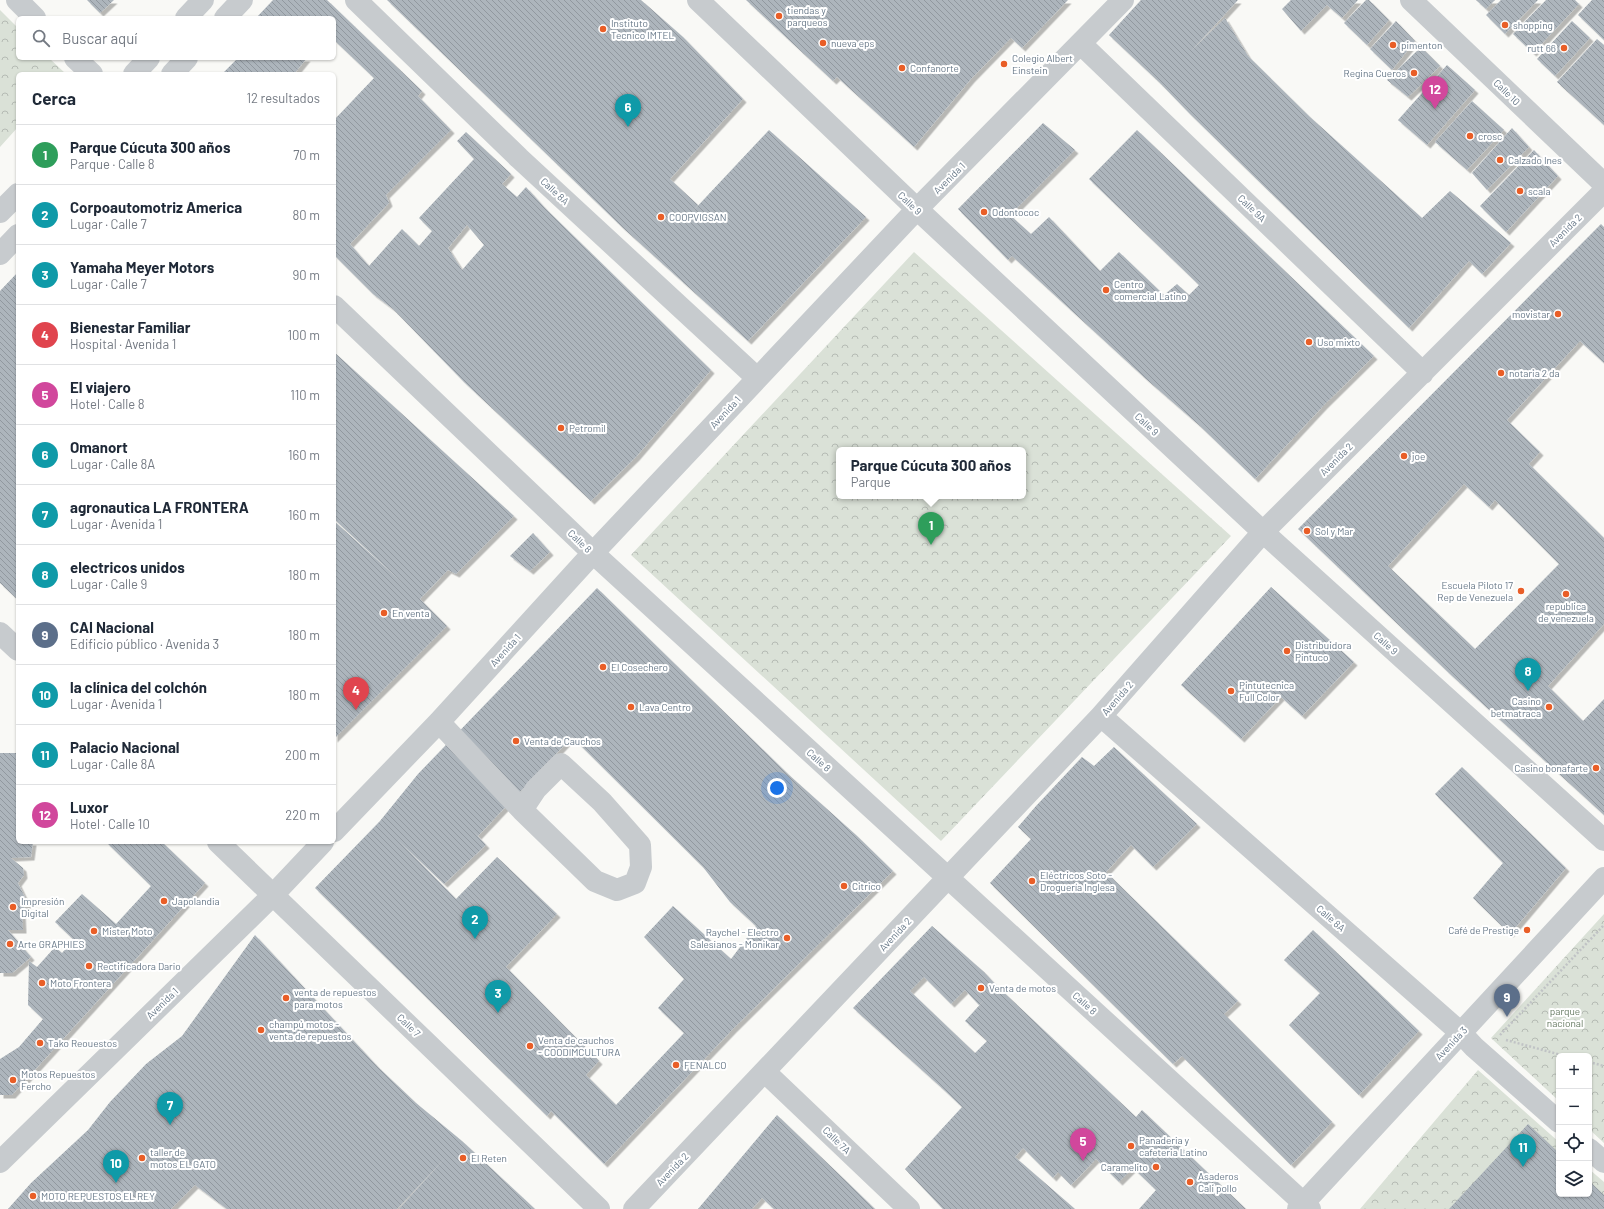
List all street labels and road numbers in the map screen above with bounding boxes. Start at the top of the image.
street label: Calle 10 [1491,76,1523,108]
street label: Avenida 1 [931,160,967,196]
street label: Calle 8A [538,175,572,207]
street label: Calle 9 [896,189,924,217]
street label: Calle 9A [1235,192,1269,224]
street label: Avenida 2 [1546,211,1584,249]
street label: Avenida 1 [707,393,743,431]
street label: Calle 9 [1133,410,1161,438]
street label: Avenida 2 [1317,440,1355,478]
street label: Calle 8 [566,527,594,555]
street label: Calle 9 [1371,629,1401,657]
street label: Avenida 1 [487,631,523,669]
street label: Avenida 2 [1099,678,1135,718]
street label: Calle 8 [804,746,834,774]
street label: Calle 8A [1314,902,1348,934]
street label: Avenida 2 [876,915,914,953]
street label: Avenida 1 [144,985,180,1021]
street label: Calle 8 [1070,989,1100,1017]
street label: Calle 7 [395,1011,423,1039]
street label: Avenida 3 [1433,1024,1469,1062]
street label: Calle 7A [821,1124,853,1156]
street label: Avenida 2 [653,1150,691,1188]

